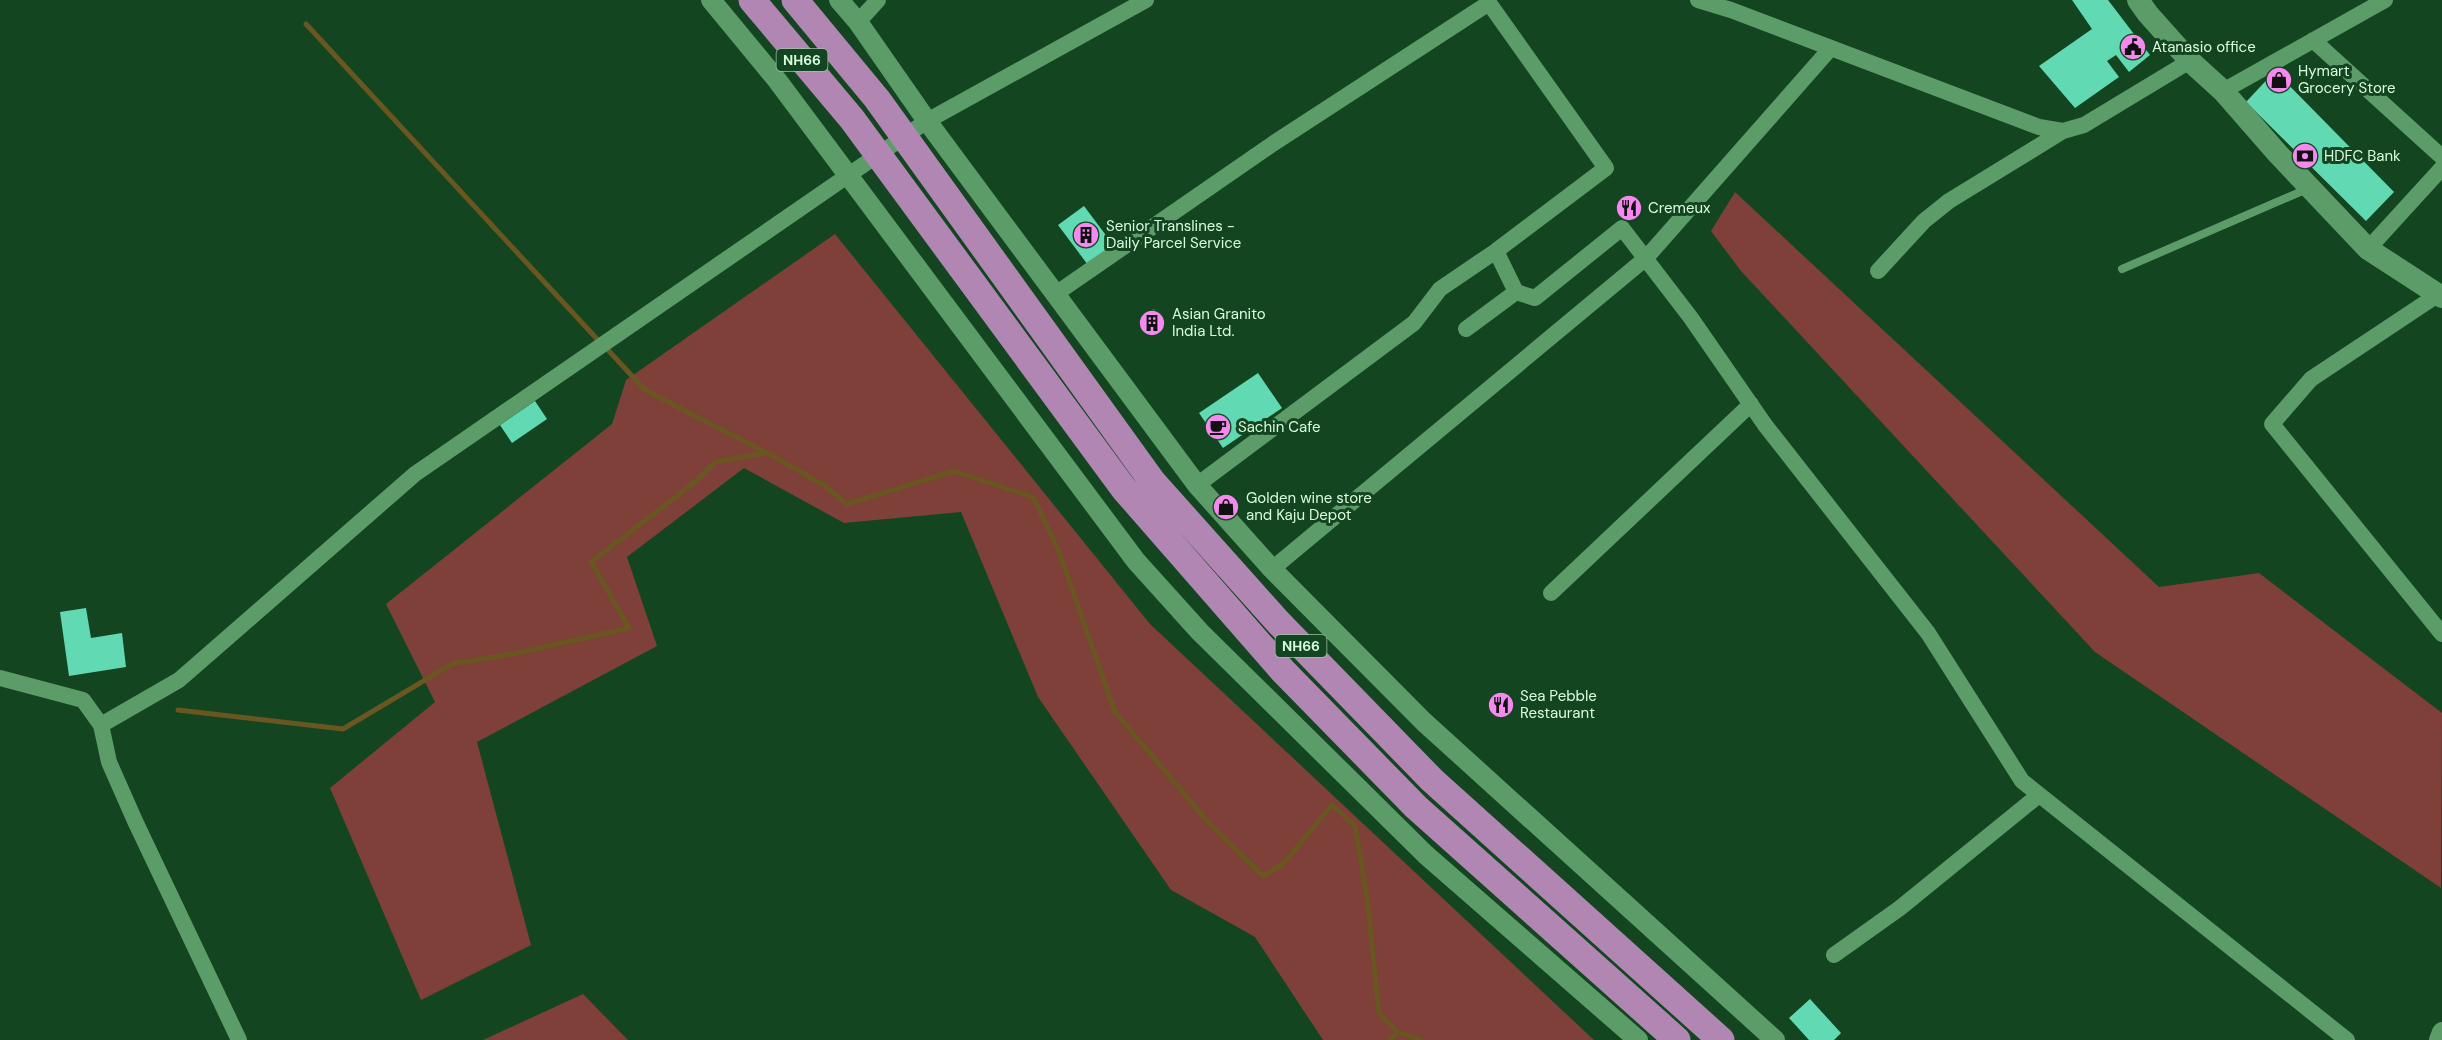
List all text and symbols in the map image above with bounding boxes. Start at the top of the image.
public building icon: Atanasio office [2118,32,2148,62]
place label: Atanasio office [2152,37,2256,57]
road number: NH66 [776,49,828,71]
place label: Hymart Grocery Store [2298,61,2396,98]
shop icon: Hymart Grocery Store [2264,65,2294,95]
bank icon: HDFC Bank [2290,141,2320,171]
place label: HDFC Bank [2324,146,2401,166]
restaurant icon: Cremeux [1614,193,1644,223]
place label: Cremeux [1648,198,1711,218]
place label: Senior Translines - Daily Parcel Service [1106,216,1241,253]
building icon: Senior Translines - Daily Parcel Service [1071,220,1101,250]
place label: Asian Granito India Ltd. [1172,304,1266,341]
building icon: Asian Granito India Ltd. [1137,308,1167,338]
cafe icon: Sachin Cafe [1203,412,1233,442]
place label: Sachin Cafe [1238,417,1321,437]
place label: Golden wine store and Kaju Depot [1246,488,1372,525]
shop icon: Golden wine store and Kaju Depot [1211,492,1241,522]
road number: NH66 [1276,635,1326,657]
place label: Sea Pebble Restaurant [1520,686,1597,723]
restaurant icon: Sea Pebble Restaurant [1486,690,1516,720]

